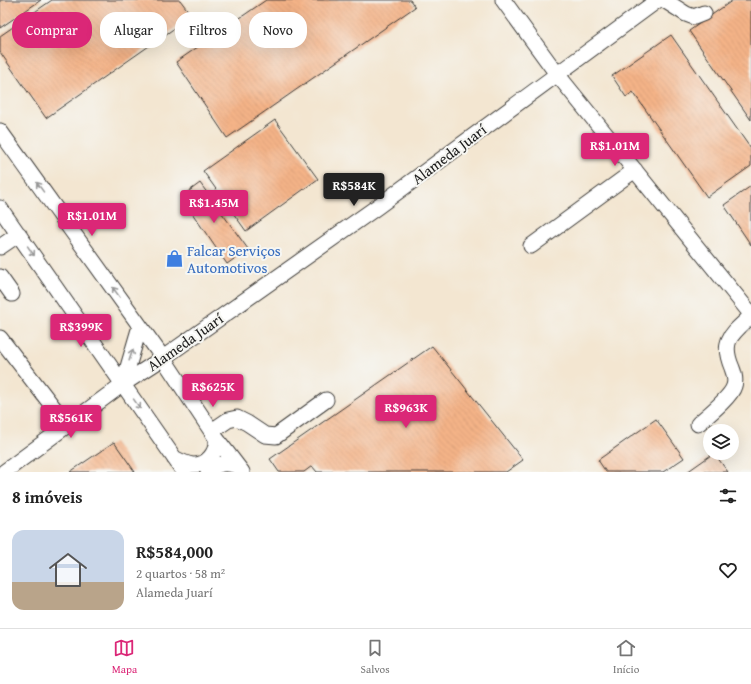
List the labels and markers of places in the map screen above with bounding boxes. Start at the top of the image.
pin: R$1.01M [578,133,652,167]
pin: R$584K [321,173,387,207]
pin: R$1.45M [177,190,251,224]
pin: R$1.01M [55,203,129,237]
place label: Falcar Serviços Automotivos [187,240,281,278]
shop icon: Falcar Serviços Automotivos [164,249,184,269]
pin: R$399K [48,314,114,348]
pin: R$625K [180,374,246,408]
pin: R$963K [373,395,439,429]
pin: R$561K [38,405,104,439]

